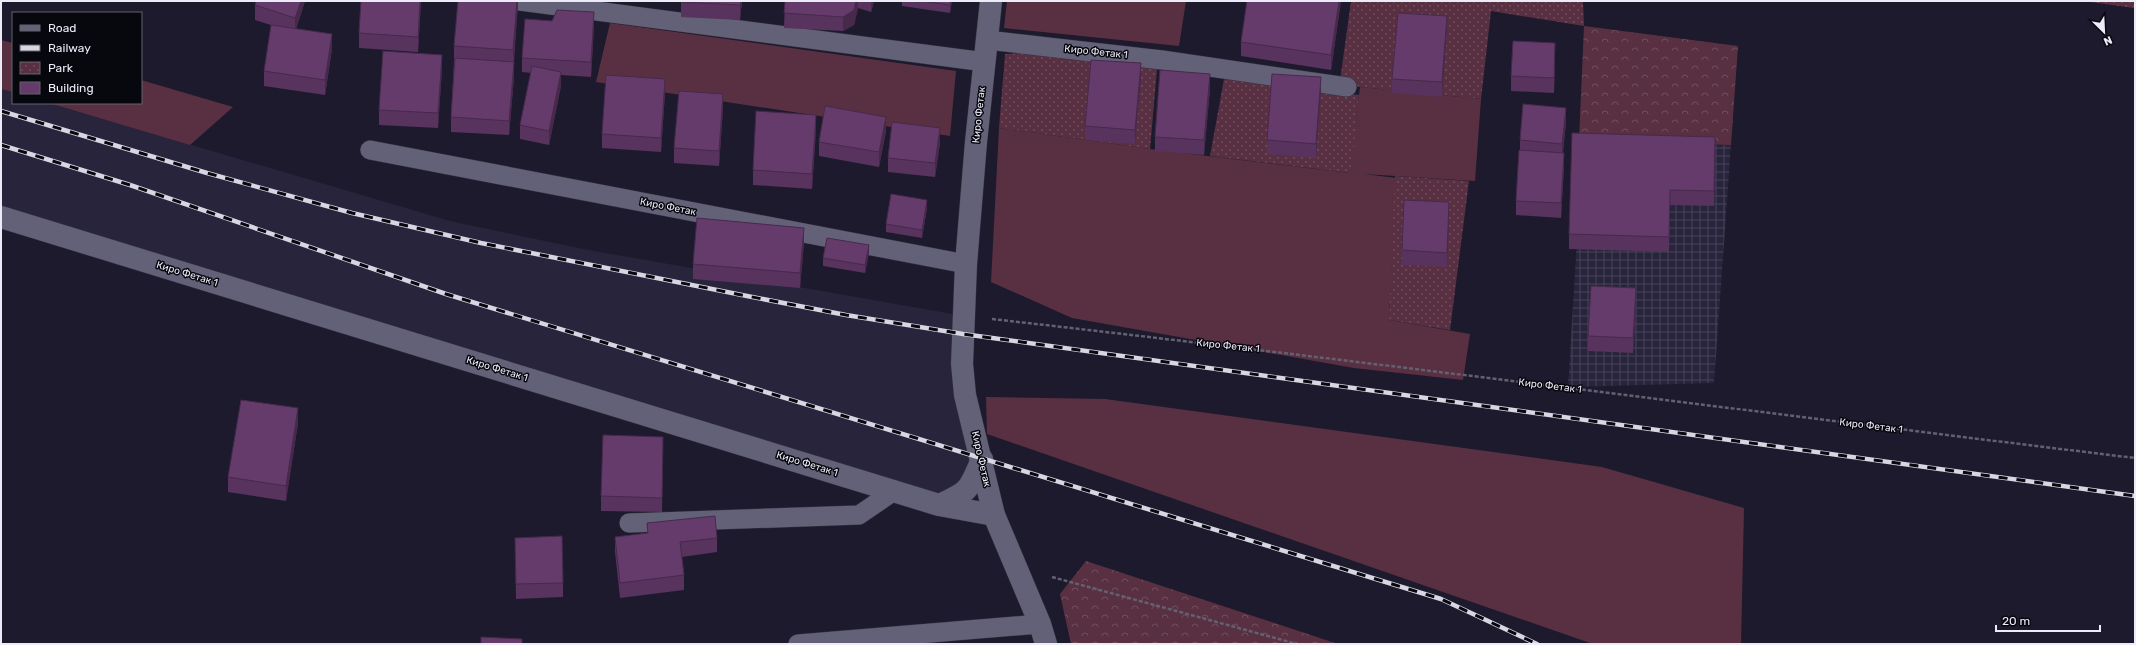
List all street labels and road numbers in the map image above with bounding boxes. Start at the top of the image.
street label: Киро Фетак 1 [1064,43,1128,61]
street label: Киро Фетак [970,85,988,144]
street label: Киро Фетак [639,196,698,218]
street label: Киро Фетак 1 [155,259,219,289]
street label: Киро Фетак 1 [1196,337,1260,355]
street label: Киро Фетак 1 [465,354,529,384]
street label: Киро Фетак 1 [1518,376,1582,396]
street label: Киро Фетак 1 [1839,416,1903,436]
street label: Киро Фетак [969,430,993,489]
street label: Киро Фетак 1 [775,449,839,479]

